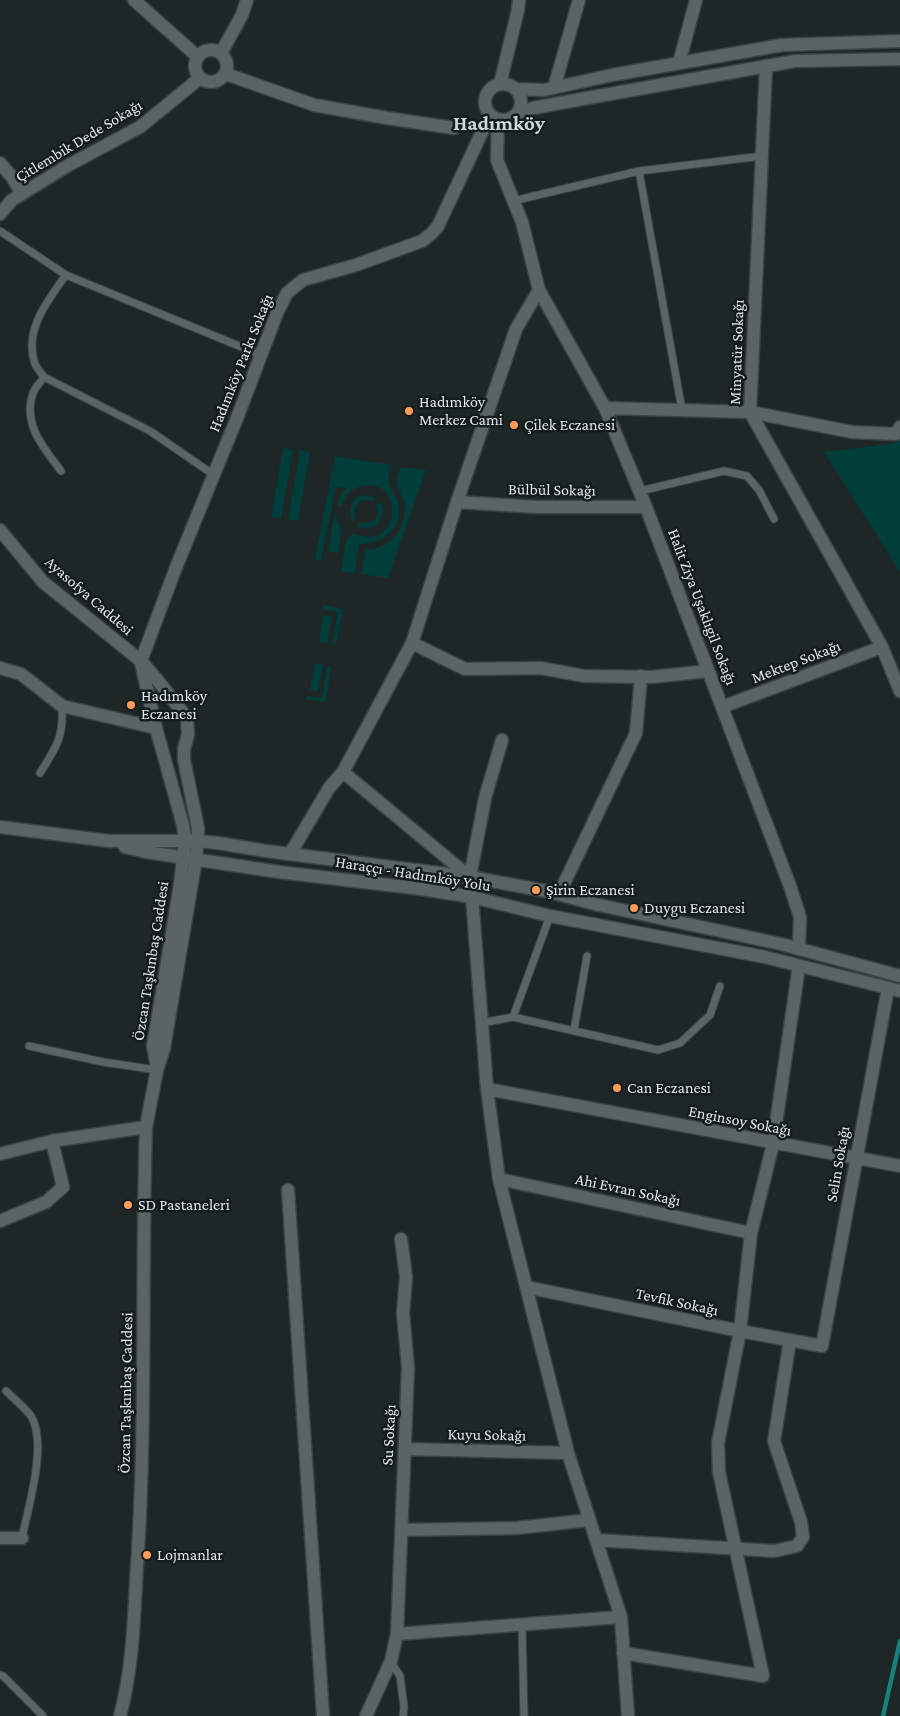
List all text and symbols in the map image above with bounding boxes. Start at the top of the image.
street label: Çitlembik Dede Sokağı [12,96,146,186]
district label: Hadımköy [453,111,545,137]
street label: Hadımköy Parkı Sokağı [205,291,277,435]
street label: Minyatür Sokağı [726,299,748,405]
place label: Hadımköy Merkez Cami [419,392,503,430]
marker: Hadımköy Merkez Cami [403,405,415,417]
place label: Çilek Eczanesi [524,415,615,435]
marker: Çilek Eczanesi [508,419,520,431]
street label: Bülbül Sokağı [508,480,596,500]
street label: Halit Ziya Uşaklıgil Sokağı [663,526,741,688]
street label: Ayasofya Caddesi [41,552,137,640]
street label: Mektep Sokağı [749,636,843,688]
place label: Hadımköy Eczanesi [141,686,207,724]
marker: Hadımköy Eczanesi [125,699,137,711]
street label: Haraççı - Hadımköy Yolu [334,852,492,896]
street label: Özcan Taşkınbaş Caddesi [129,880,173,1042]
place label: Şirin Eczanesi [546,880,635,900]
marker: Şirin Eczanesi [530,884,542,896]
place label: Duygu Eczanesi [644,898,745,918]
marker: Duygu Eczanesi [628,902,640,914]
place label: Can Eczanesi [627,1078,711,1098]
marker: Can Eczanesi [611,1082,623,1094]
street label: Enginsoy Sokağı [687,1102,793,1140]
street label: Selin Sokağı [822,1125,854,1203]
street label: Ahi Evran Sokağı [574,1169,682,1211]
place label: SD Pastaneleri [138,1195,230,1215]
marker: SD Pastaneleri [122,1199,134,1211]
street label: Tevfik Sokağı [634,1284,720,1320]
street label: Özcan Taşkınbaş Caddesi [115,1312,137,1474]
street label: Su Sokağı [378,1404,400,1466]
street label: Kuyu Sokağı [448,1425,526,1445]
place label: Lojmanlar [157,1545,223,1565]
marker: Lojmanlar [141,1549,153,1561]

